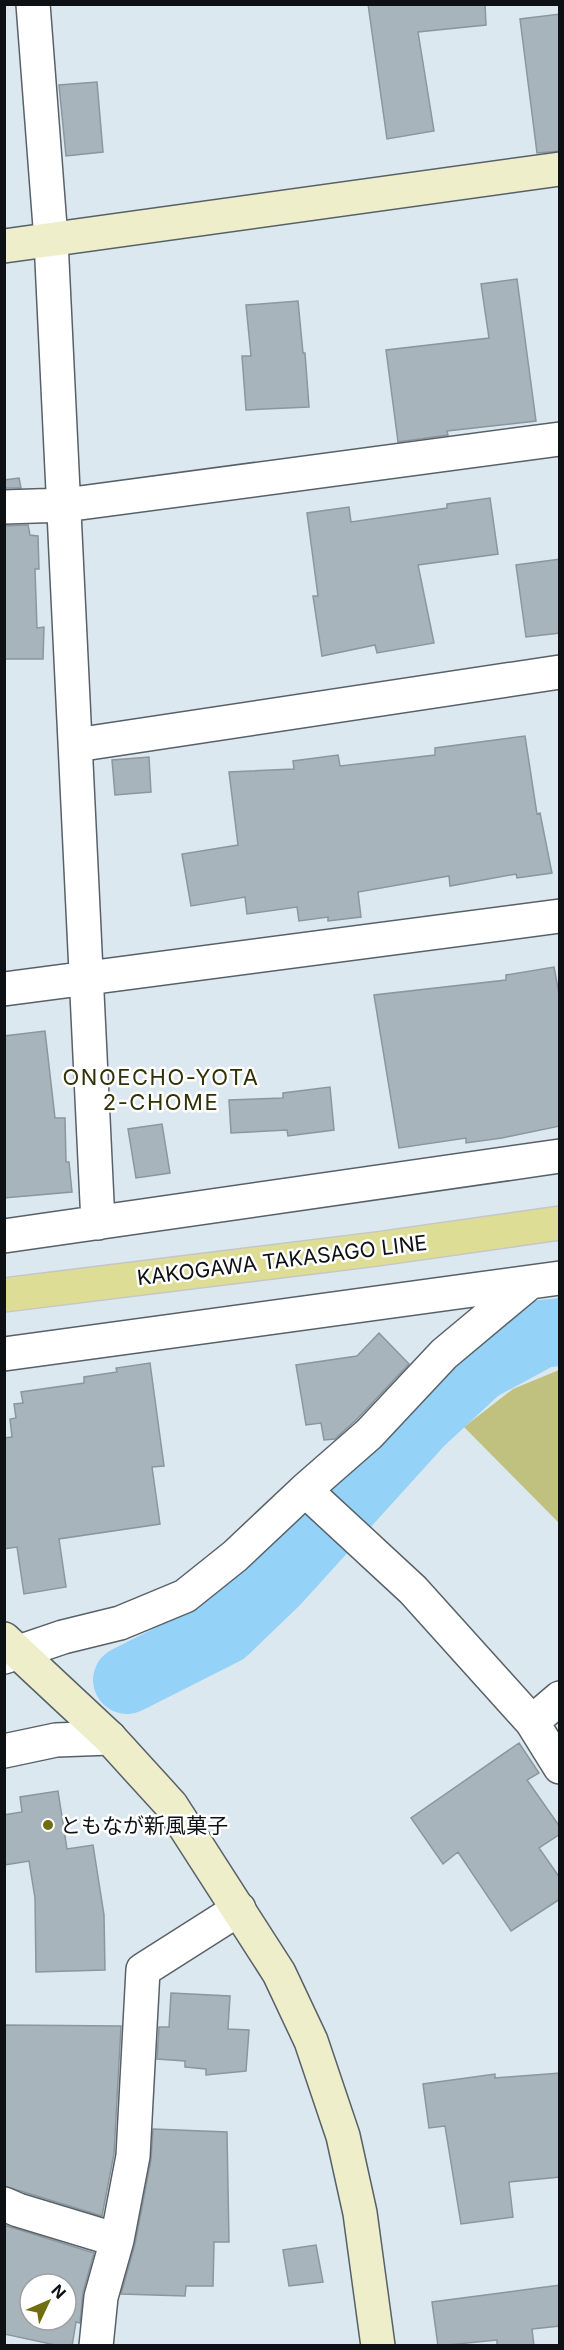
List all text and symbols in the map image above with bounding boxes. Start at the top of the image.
district label: ONOECHO-YOTA 2-CHOME [63,1064,259,1115]
street label: KAKOGAWA TAKASAGO LINE [135,1230,429,1290]
place label: ともなが新風菓子 [60,1813,228,1838]
marker: ともなが新風菓子 [41,1818,55,1832]
north arrow [18,2272,78,2332]
text: N [47,2280,70,2303]

